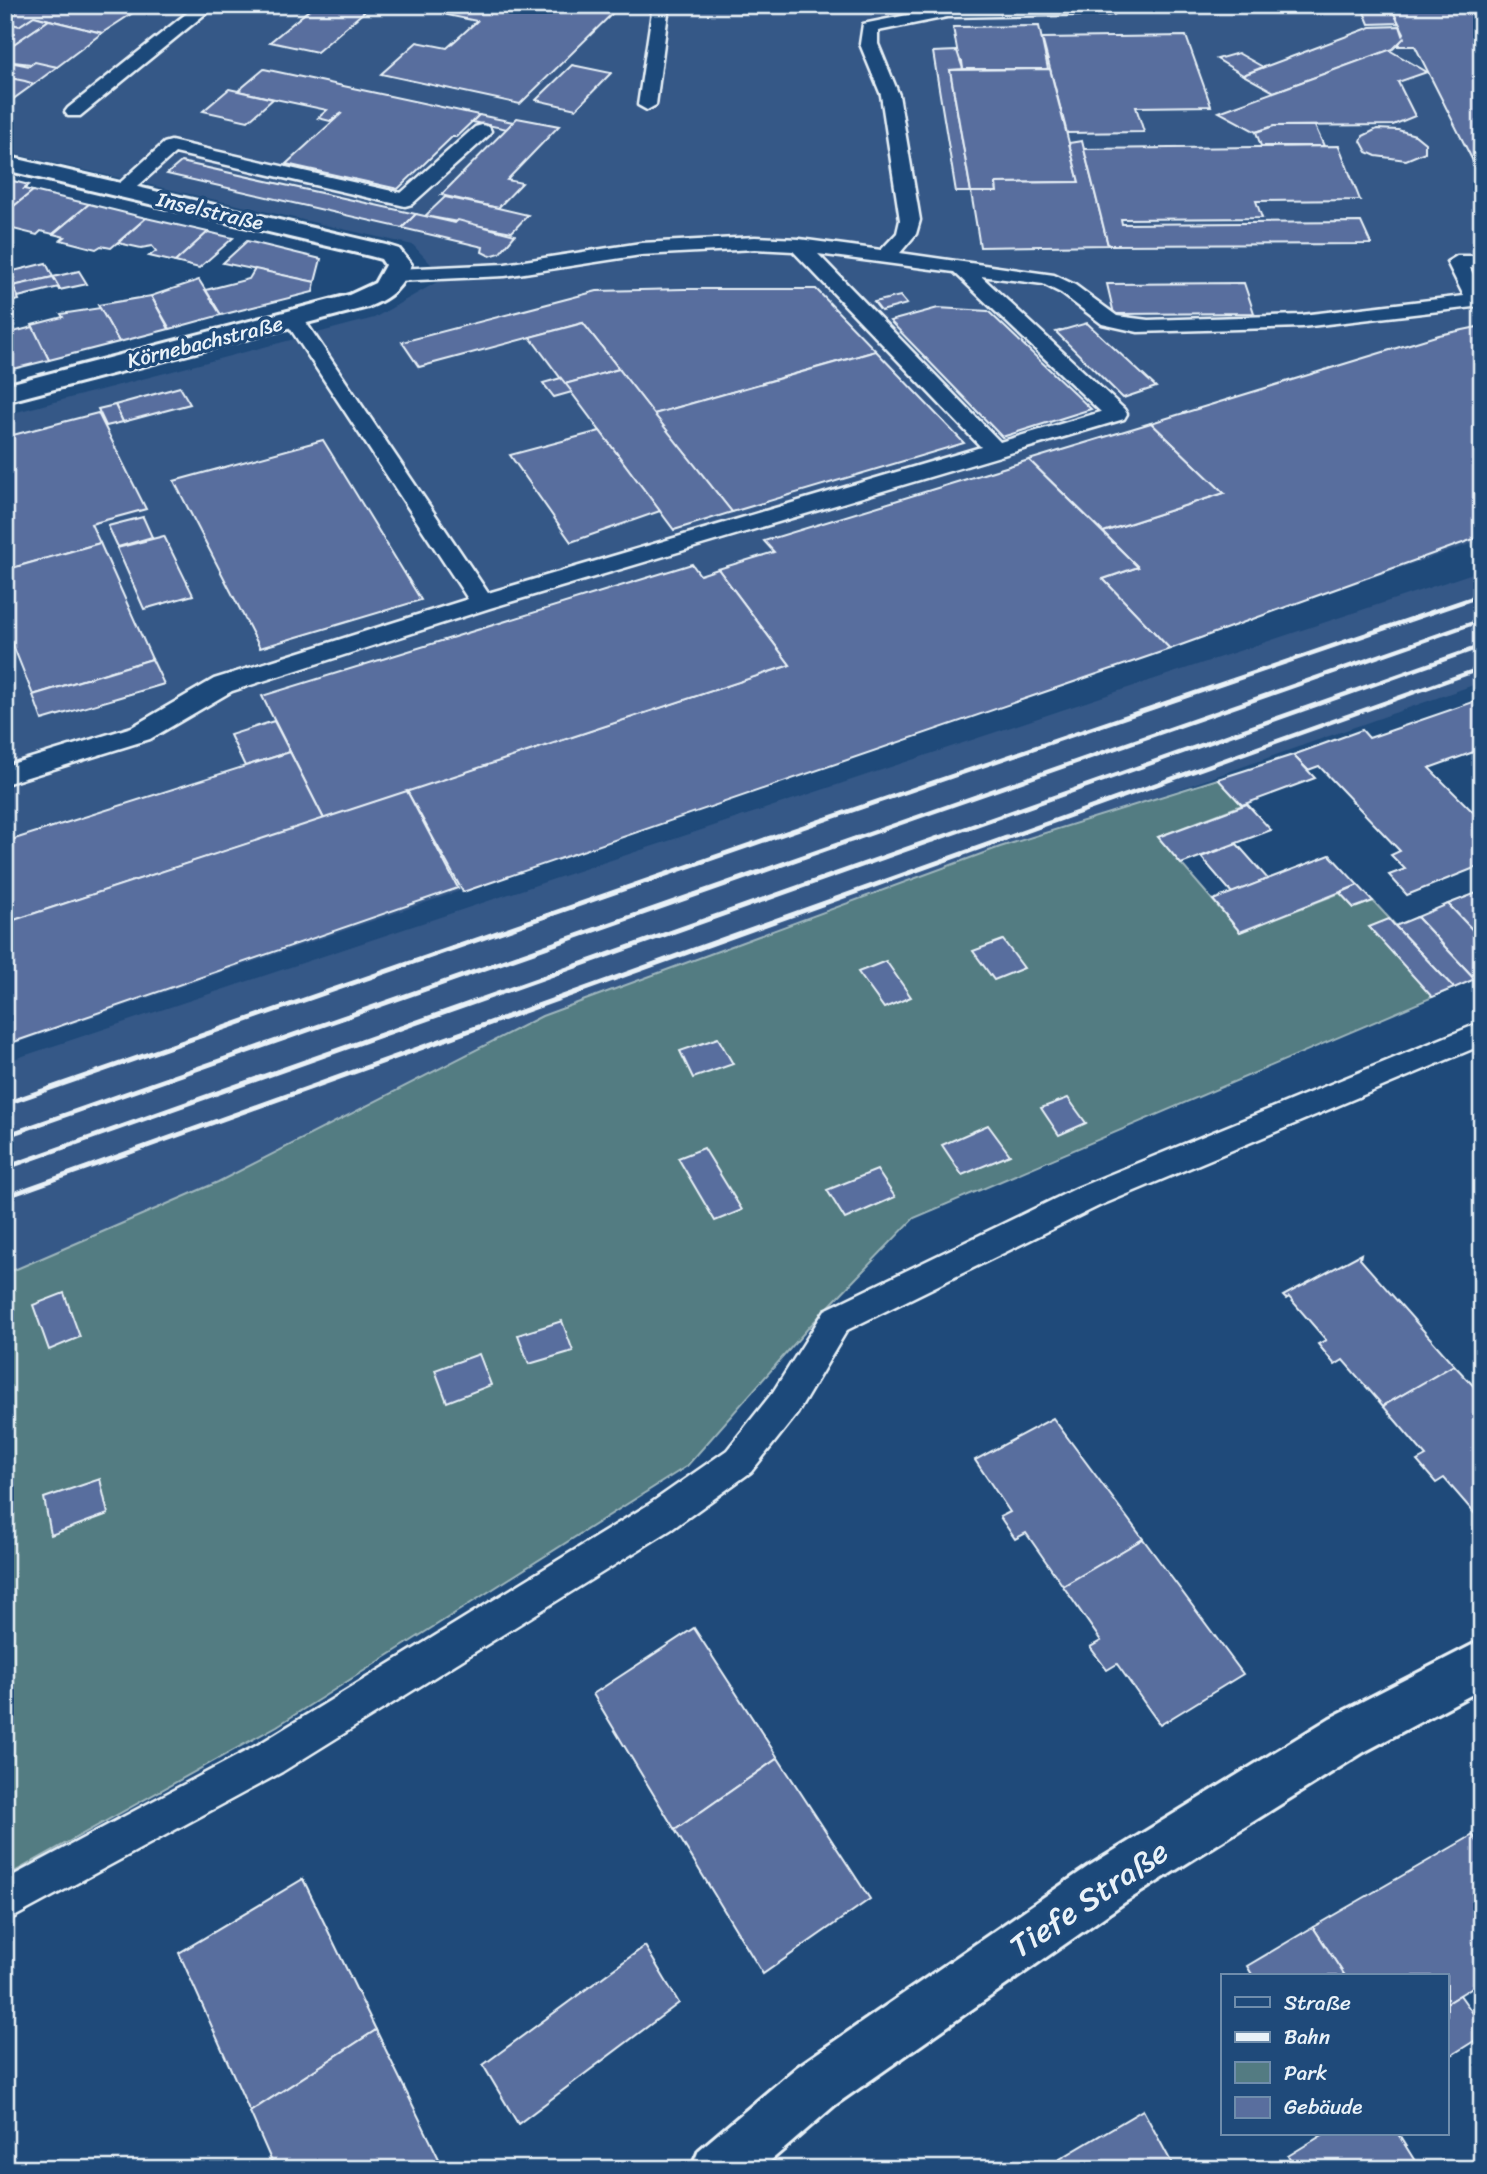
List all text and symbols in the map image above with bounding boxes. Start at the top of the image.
street label: Inselstraße [152,180,267,242]
street label: Körnebachstraße [123,304,287,380]
street label: Tiefe Straße [997,1824,1181,1974]
legend [1221,1974,1448,2136]
text: Straße [1284,1984,1351,2022]
text: Bahn [1284,2018,1330,2056]
text: Park [1284,2054,1327,2092]
text: Gebäude [1284,2088,1362,2126]

